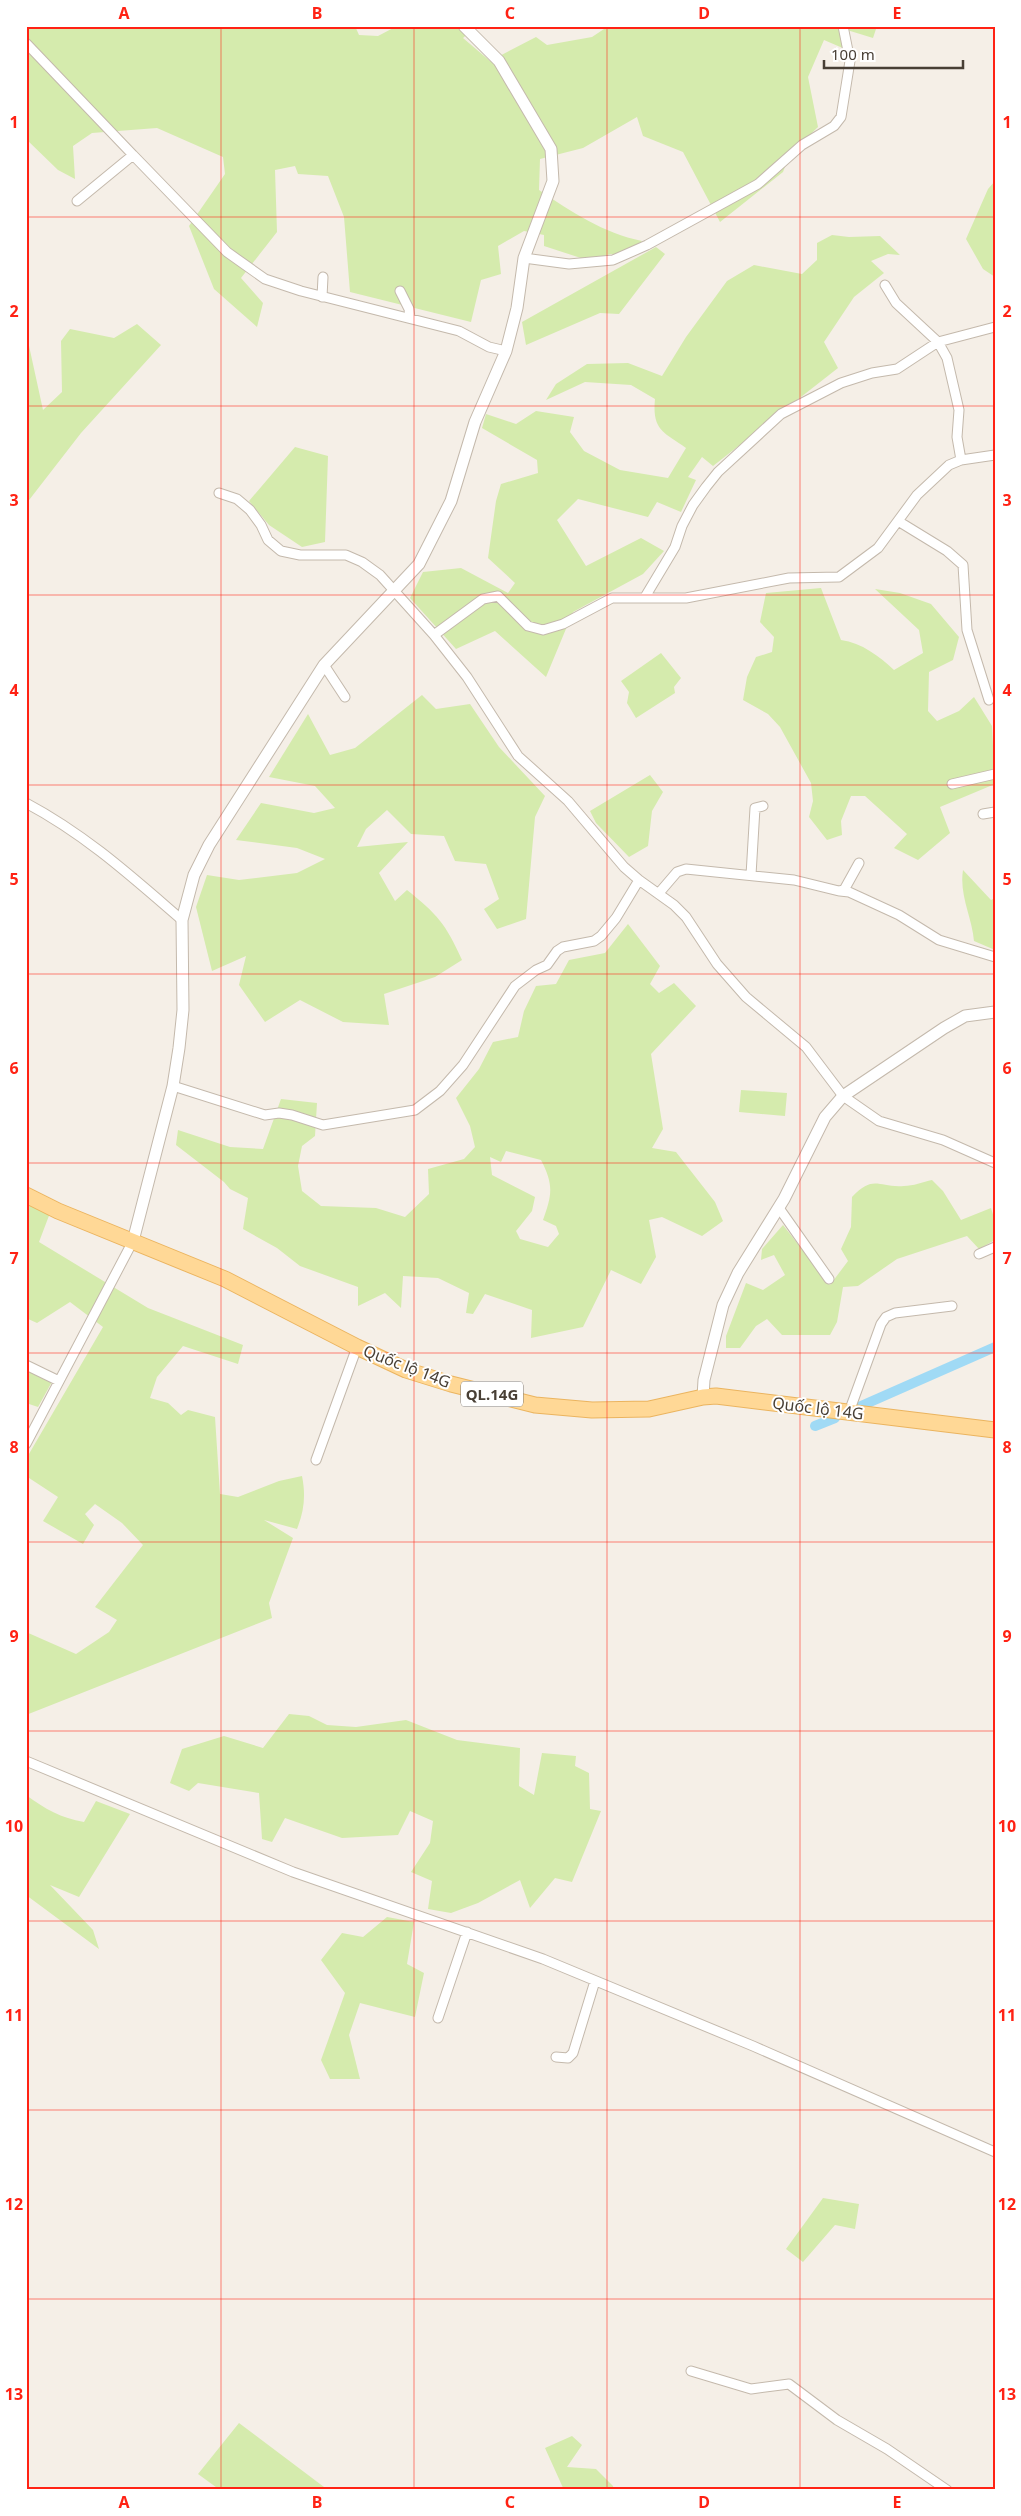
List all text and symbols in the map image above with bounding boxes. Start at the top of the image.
text: A [118,2,130,24]
text: B [312,2,322,24]
text: C [505,2,515,24]
text: D [698,2,710,24]
text: E [893,2,902,24]
scale bar [824,38,962,70]
text: 100 m [831,44,875,64]
text: 1 [9,111,19,133]
text: 1 [1002,111,1012,133]
text: 2 [9,300,19,322]
text: 2 [1002,300,1012,322]
text: 3 [9,489,19,511]
text: 3 [1002,489,1012,511]
text: 4 [9,679,19,701]
text: 4 [1002,679,1012,701]
text: 5 [9,868,19,890]
text: 5 [1002,868,1012,890]
text: 6 [9,1057,19,1079]
text: 6 [1002,1057,1012,1079]
text: 7 [9,1247,19,1269]
text: 7 [1002,1247,1012,1269]
street label: Quốc lộ 14G [360,1339,454,1393]
road number: QL.14G [461,1382,523,1406]
street label: Quốc lộ 14G [771,1391,865,1425]
text: 8 [9,1436,19,1458]
text: 8 [1002,1436,1012,1458]
text: 9 [9,1625,19,1647]
text: 9 [1002,1625,1012,1647]
text: 10 [5,1815,23,1837]
text: 10 [998,1815,1016,1837]
text: 11 [5,2004,23,2026]
text: 11 [998,2004,1016,2026]
text: 12 [5,2193,23,2215]
text: 12 [998,2193,1016,2215]
text: 13 [5,2383,23,2405]
text: 13 [998,2383,1016,2405]
text: A [118,2491,130,2513]
text: B [312,2491,322,2513]
text: C [505,2491,515,2513]
text: D [698,2491,710,2513]
text: E [893,2491,902,2513]

